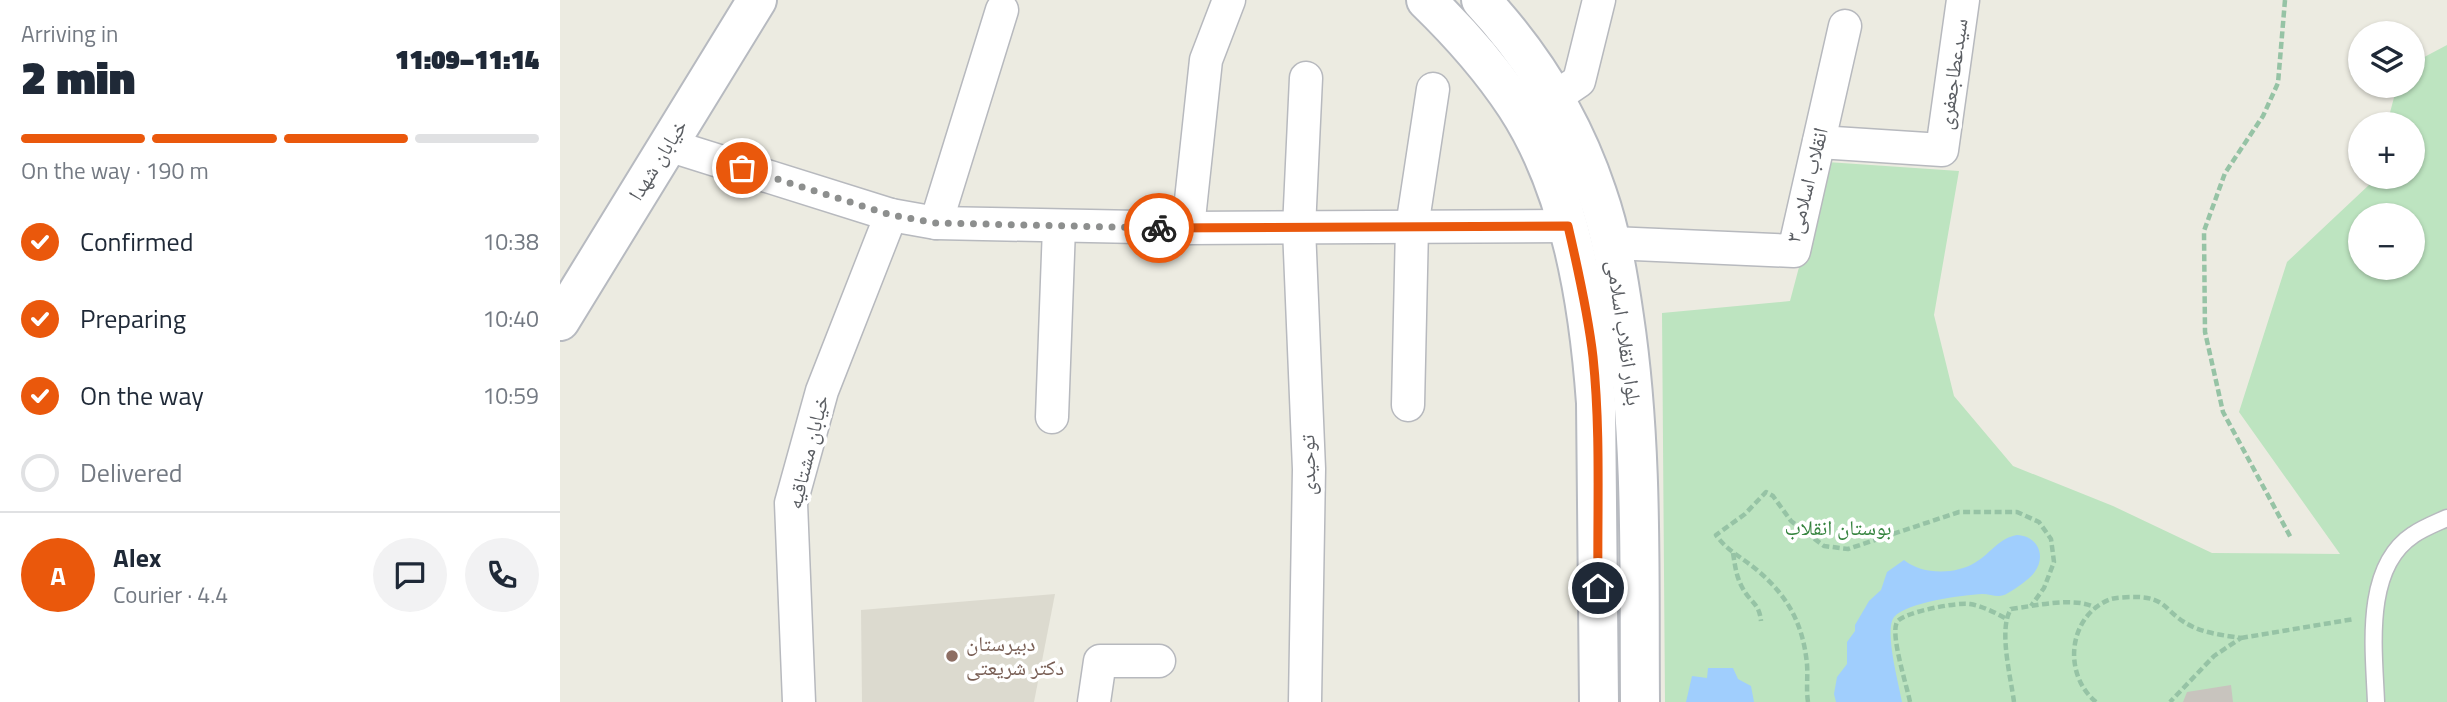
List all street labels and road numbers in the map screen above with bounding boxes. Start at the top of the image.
street label: سیدعطاجعفری [1928,16,1976,132]
street label: خیابان شهدا [619,112,695,207]
street label: انقلاب اسلامی۳ [1776,124,1836,246]
street label: بلوار انقلاب اسلامی [1599,258,1651,408]
street label: خیابان مشتاقیه [777,391,837,512]
street label: توحیدی [1290,434,1324,496]

